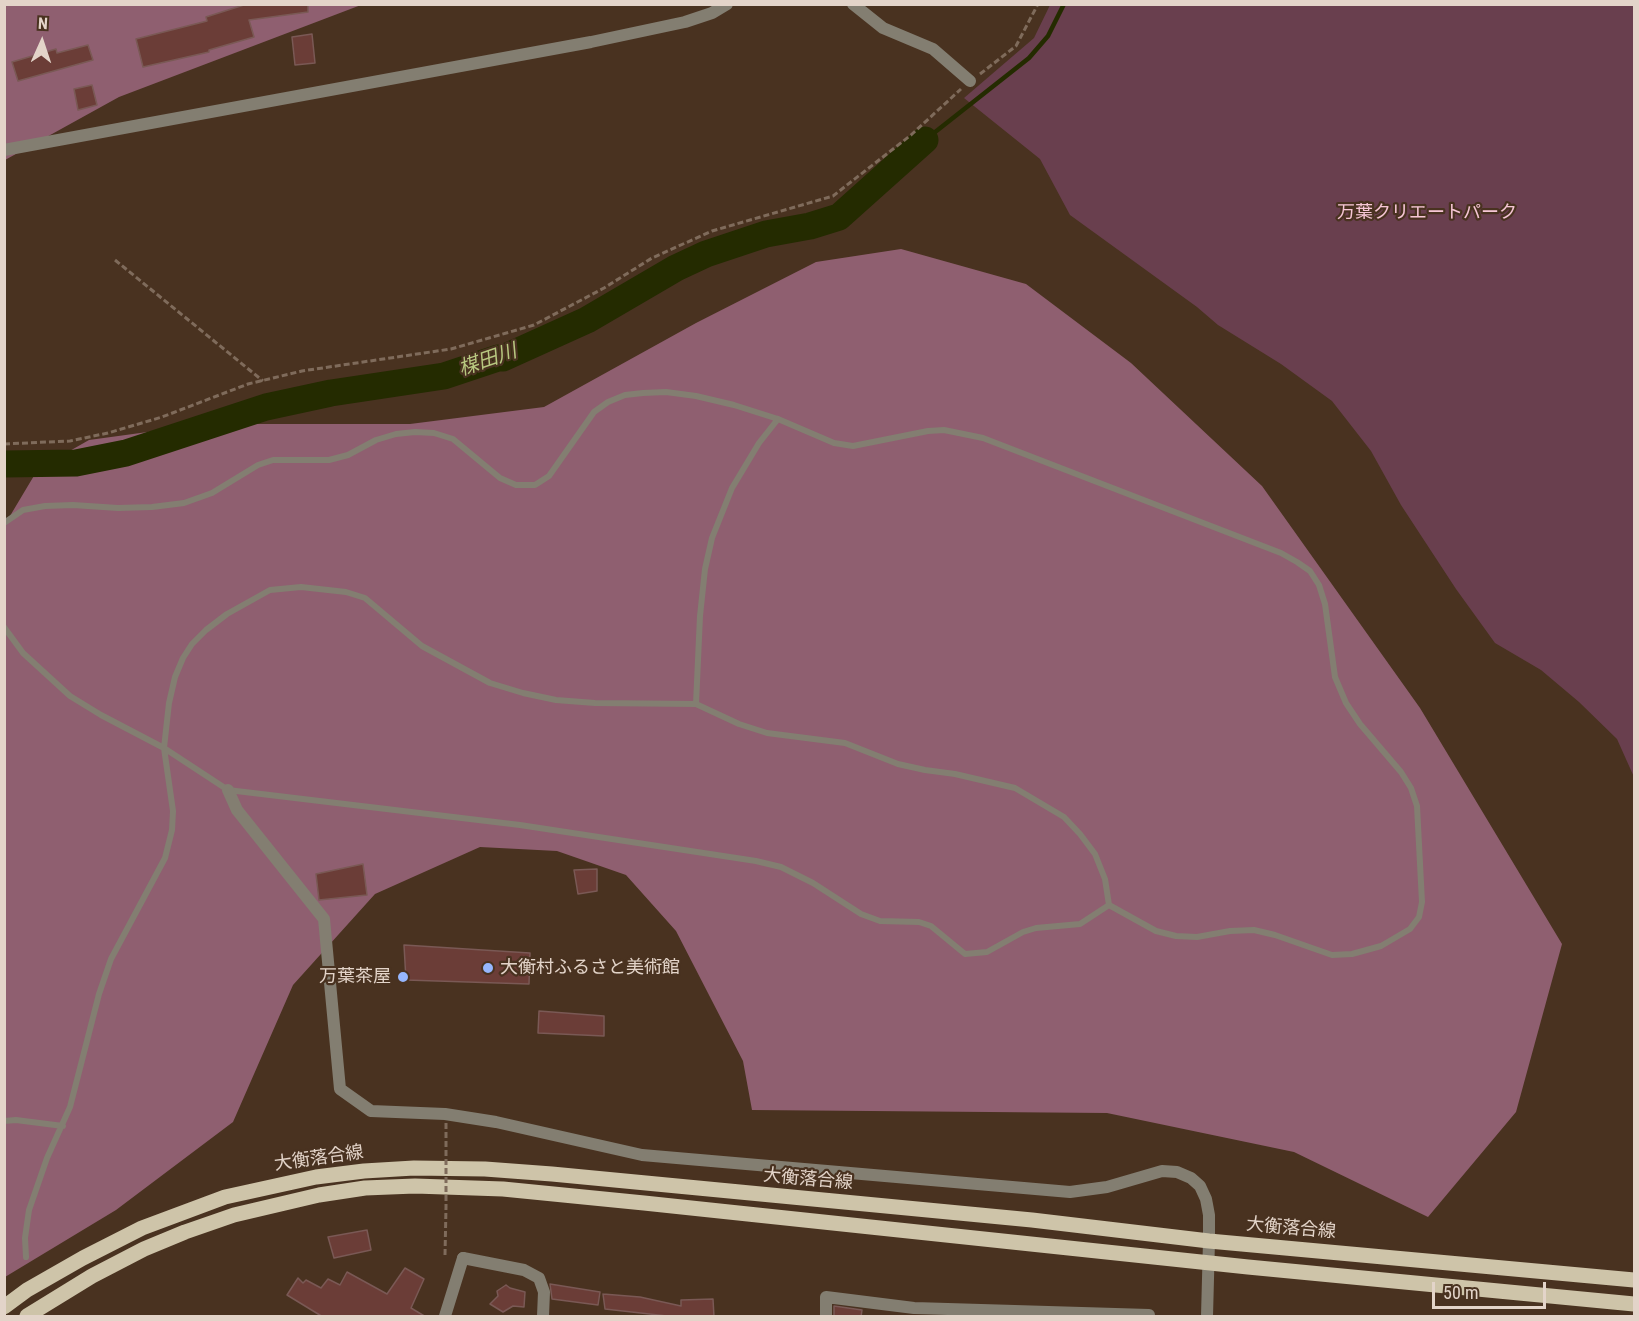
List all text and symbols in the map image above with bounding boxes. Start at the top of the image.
north arrow [12,12,72,72]
text: N [38,14,48,33]
park label: 万葉クリエートパーク [1337,202,1517,224]
water label: 楳田川 [456,340,520,382]
place label: 大衡村ふるさと美術館 [500,957,680,979]
marker: 大衡村ふるさと美術館 [481,961,495,975]
place label: 万葉茶屋 [319,966,391,988]
marker: 万葉茶屋 [396,970,410,984]
street label: 大衡落合線 [273,1142,365,1176]
street label: 大衡落合線 [762,1165,854,1195]
street label: 大衡落合線 [1245,1214,1337,1244]
scale bar [1435,1270,1549,1308]
text: 50 m [1443,1282,1478,1303]

